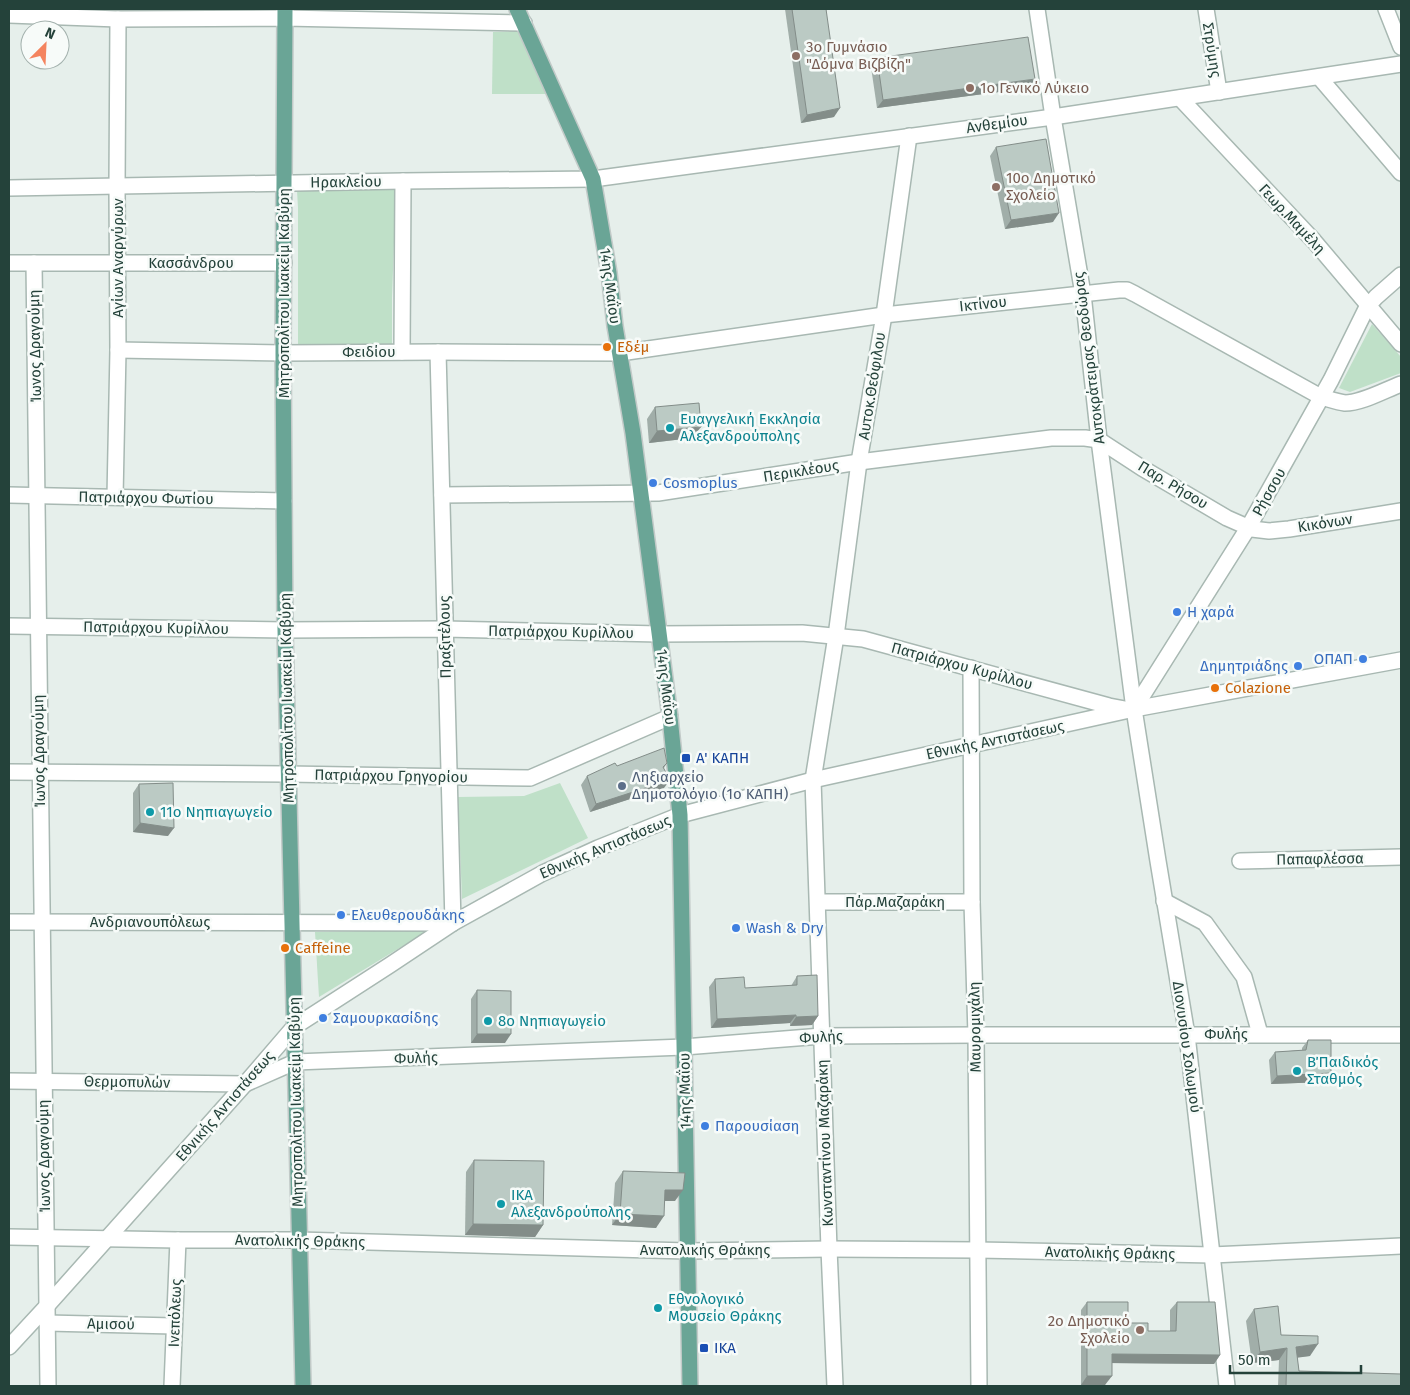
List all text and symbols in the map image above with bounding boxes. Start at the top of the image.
north arrow [20,20,70,70]
street label: Στρύμης [1199,21,1225,79]
text: N [42,24,58,43]
place label: 3ο Γυμνάσιο "Δόμνα Βιζβίζη" [806,38,911,73]
marker: 3ο Γυμνάσιο "Δόμνα Βιζβίζη" [790,50,802,62]
place label: 1o Γενικό Λύκειο [980,79,1089,97]
marker: 1o Γενικό Λύκειο [964,82,976,94]
street label: Ανθεμίου [965,111,1029,137]
place label: 10ο Δημοτικό Σχολείο [1006,169,1096,204]
street label: Ηρακλείου [310,172,382,192]
street label: Γεωρ.Μαμέλη [1255,180,1329,258]
marker: 10ο Δημοτικό Σχολείο [990,181,1002,193]
street label: Μητροπολίτου Ιωακείμ Καβύρη [275,188,293,398]
street label: Αγίων Αναργύρων [109,197,127,318]
street label: 14ης Μαΐου [596,247,624,325]
street label: Κασσάνδρου [148,254,234,272]
street label: Αυτοκράτειρας Θεοδώρας [1069,271,1109,445]
street label: Ίωνος Δραγούμη [25,289,45,403]
street label: Ικτίνου [958,293,1008,315]
street label: Αυτοκ.Θεόφιλου [855,331,889,441]
place label: Εδέμ [617,338,649,356]
marker: Εδέμ [601,341,613,353]
street label: Φειδίου [342,343,396,361]
place label: Ευαγγελική Εκκλησία Αλεξανδρούπολης [680,410,821,445]
marker: Ευαγγελική Εκκλησία Αλεξανδρούπολης [664,422,676,434]
street label: Περικλέους [762,456,840,486]
street label: Παρ. Ρήσου [1135,457,1211,513]
street label: Ρήσσου [1248,465,1290,519]
place label: Cosmoplus [663,474,738,492]
marker: Cosmoplus [647,477,659,489]
street label: Πατριάρχου Φωτίου [78,488,214,508]
street label: Κικόνων [1296,510,1355,536]
street label: Μητροπολίτου Ιωακείμ Καβύρη [276,593,298,803]
street label: Πραξιτέλους [435,595,455,679]
place label: Η χαρά [1187,603,1234,621]
marker: Η χαρά [1171,606,1183,618]
street label: Πατριάρχου Κυρίλλου [83,618,229,638]
street label: Πατριάρχου Κυρίλλου [488,622,634,642]
street label: Πατριάρχου Κυρίλλου [889,638,1035,694]
street label: 14ης Μαΐου [652,648,680,726]
place label: ΟΠΑΠ [1314,650,1353,668]
marker: ΟΠΑΠ [1357,653,1369,665]
place label: Δημητριάδης [1200,657,1288,675]
marker: Δημητριάδης [1292,660,1304,672]
place label: Colazione [1225,679,1291,697]
marker: Colazione [1209,682,1221,694]
street label: Ίωνος Δραγούμη [29,694,49,808]
street label: Εθνικής Αντιστάσεως [924,717,1066,763]
place label: Α' ΚΑΠΗ [696,749,749,767]
marker: Α' ΚΑΠΗ [680,752,692,764]
street label: Πατριάρχου Γρηγορίου [314,766,468,786]
place label: Ληξιαρχείο Δημοτολόγιο (1ο ΚΑΠΗ) [632,768,788,803]
marker: Ληξιαρχείο Δημοτολόγιο (1ο ΚΑΠΗ) [616,780,628,792]
place label: 11ο Νηπιαγωγείο [160,803,272,821]
marker: 11ο Νηπιαγωγείο [144,806,156,818]
street label: Εθνικής Αντιστάσεως [537,811,673,883]
street label: Παπαφλέσσα [1276,849,1364,869]
street label: Πάρ.Μαζαράκη [845,893,945,911]
place label: Ελευθερουδάκης [351,906,465,924]
marker: Ελευθερουδάκης [335,909,347,921]
street label: Ανδριανουπόλεως [90,913,210,931]
place label: Wash & Dry [746,919,824,937]
marker: Wash & Dry [730,922,742,934]
place label: Caffeine [295,939,351,957]
marker: Caffeine [279,942,291,954]
street label: Διονυσίου Σολωμού [1169,980,1205,1114]
street label: Μαυρομιχάλη [965,981,985,1073]
street label: Μητροπολίτου Ιωακείμ Καβύρη [285,997,307,1207]
place label: Σαμουρκασίδης [333,1009,438,1027]
marker: Σαμουρκασίδης [317,1012,329,1024]
place label: 8ο Νηπιαγωγείο [498,1012,606,1030]
marker: 8ο Νηπιαγωγείο [482,1015,494,1027]
street label: Φυλής [1204,1025,1248,1043]
street label: Φυλής [799,1027,843,1047]
street label: Εθνικής Αντιστάσεως [172,1047,278,1165]
street label: Φυλής [394,1048,438,1068]
street label: 14ης Μαΐου [675,1053,695,1129]
place label: Β΄Παιδικός Σταθμός [1307,1053,1378,1088]
street label: Κωνσταντίνου Μαζαράκη [813,1059,837,1227]
marker: Β΄Παιδικός Σταθμός [1291,1065,1303,1077]
street label: Θερμοπυλών [84,1072,171,1092]
street label: Ίωνος Δραγούμη [34,1099,54,1213]
place label: Παρουσίαση [715,1117,799,1135]
marker: Παρουσίαση [699,1120,711,1132]
place label: ΙΚΑ Αλεξανδρούπολης [511,1186,631,1221]
marker: ΙΚΑ Αλεξανδρούπολης [495,1198,507,1210]
street label: Ανατολικής Θράκης [235,1231,365,1251]
street label: Ανατολικής Θράκης [640,1241,770,1259]
street label: Ανατολικής Θράκης [1045,1243,1175,1263]
street label: Ινεπόλεως [165,1278,185,1348]
place label: Εθνολογικό Μουσείο Θράκης [668,1290,782,1325]
marker: Εθνολογικό Μουσείο Θράκης [652,1302,664,1314]
place label: 2o Δημοτικό Σχολείο [1048,1312,1130,1347]
street label: Αμισού [87,1315,135,1333]
marker: 2o Δημοτικό Σχολείο [1134,1324,1146,1336]
place label: ΙΚΑ [714,1339,736,1357]
marker: ΙΚΑ [698,1342,710,1354]
scale bar [1230,1342,1361,1374]
text: 50 m [1238,1351,1271,1369]

